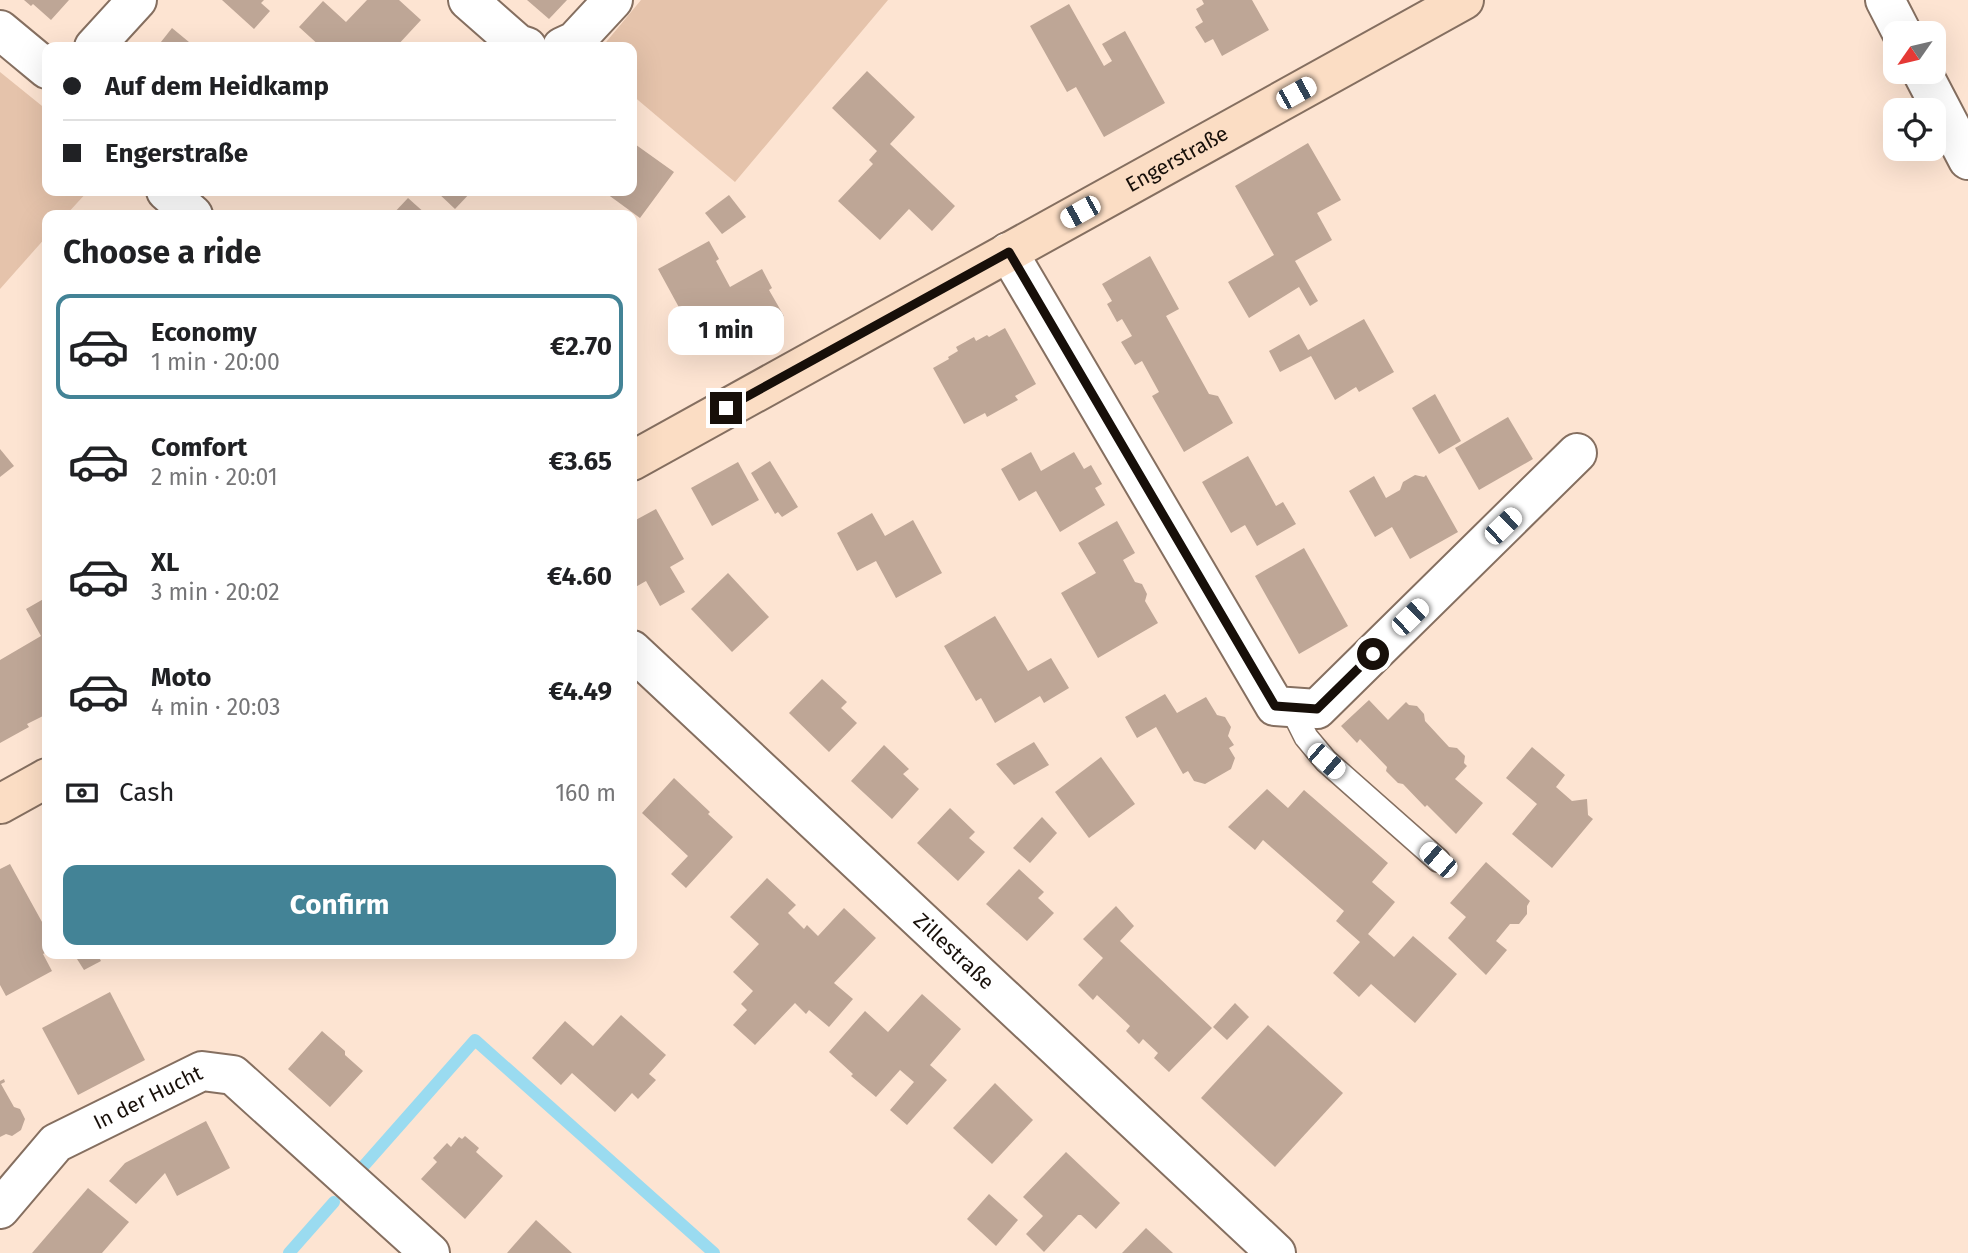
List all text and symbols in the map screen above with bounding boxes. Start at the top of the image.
north arrow [1883,21,1946,84]
map controls [1883,21,1946,161]
text: Auf dem Heidkamp [105,71,329,102]
car [1273,74,1320,112]
button: locate [1883,98,1946,161]
street label: Engerstraße [1121,120,1233,198]
text: Engerstraße [105,138,248,169]
car [1057,193,1104,231]
text: Choose a ride [63,233,261,271]
callout: 1 min [668,306,784,356]
icon: car [67,315,130,378]
text: 1 min [698,316,754,344]
text: Economy [151,317,257,348]
text: €2.70 [550,331,612,362]
text: 1 min · 20:00 [151,348,280,376]
route end [710,392,742,424]
icon: car [67,430,130,493]
text: Comfort [151,432,247,463]
text: €3.65 [549,446,612,477]
text: 2 min · 20:01 [151,463,278,491]
car [1481,504,1526,548]
icon: car [67,545,130,608]
text: XL [151,547,179,578]
text: €4.60 [547,561,612,592]
text: 3 min · 20:02 [151,578,280,606]
car [1388,595,1433,639]
route start [1357,638,1389,670]
icon: car [67,660,130,723]
text: Moto [151,662,211,693]
text: €4.49 [548,676,612,707]
text: 4 min · 20:03 [151,693,281,721]
car [1304,739,1349,783]
icon: cash [63,774,101,812]
text: Cash [119,777,175,808]
text: 160 m [555,779,616,807]
car [1416,838,1461,882]
button: Confirm [63,865,616,945]
street label: Zillestraße [908,908,1000,995]
street label: In der Hucht [89,1060,207,1136]

